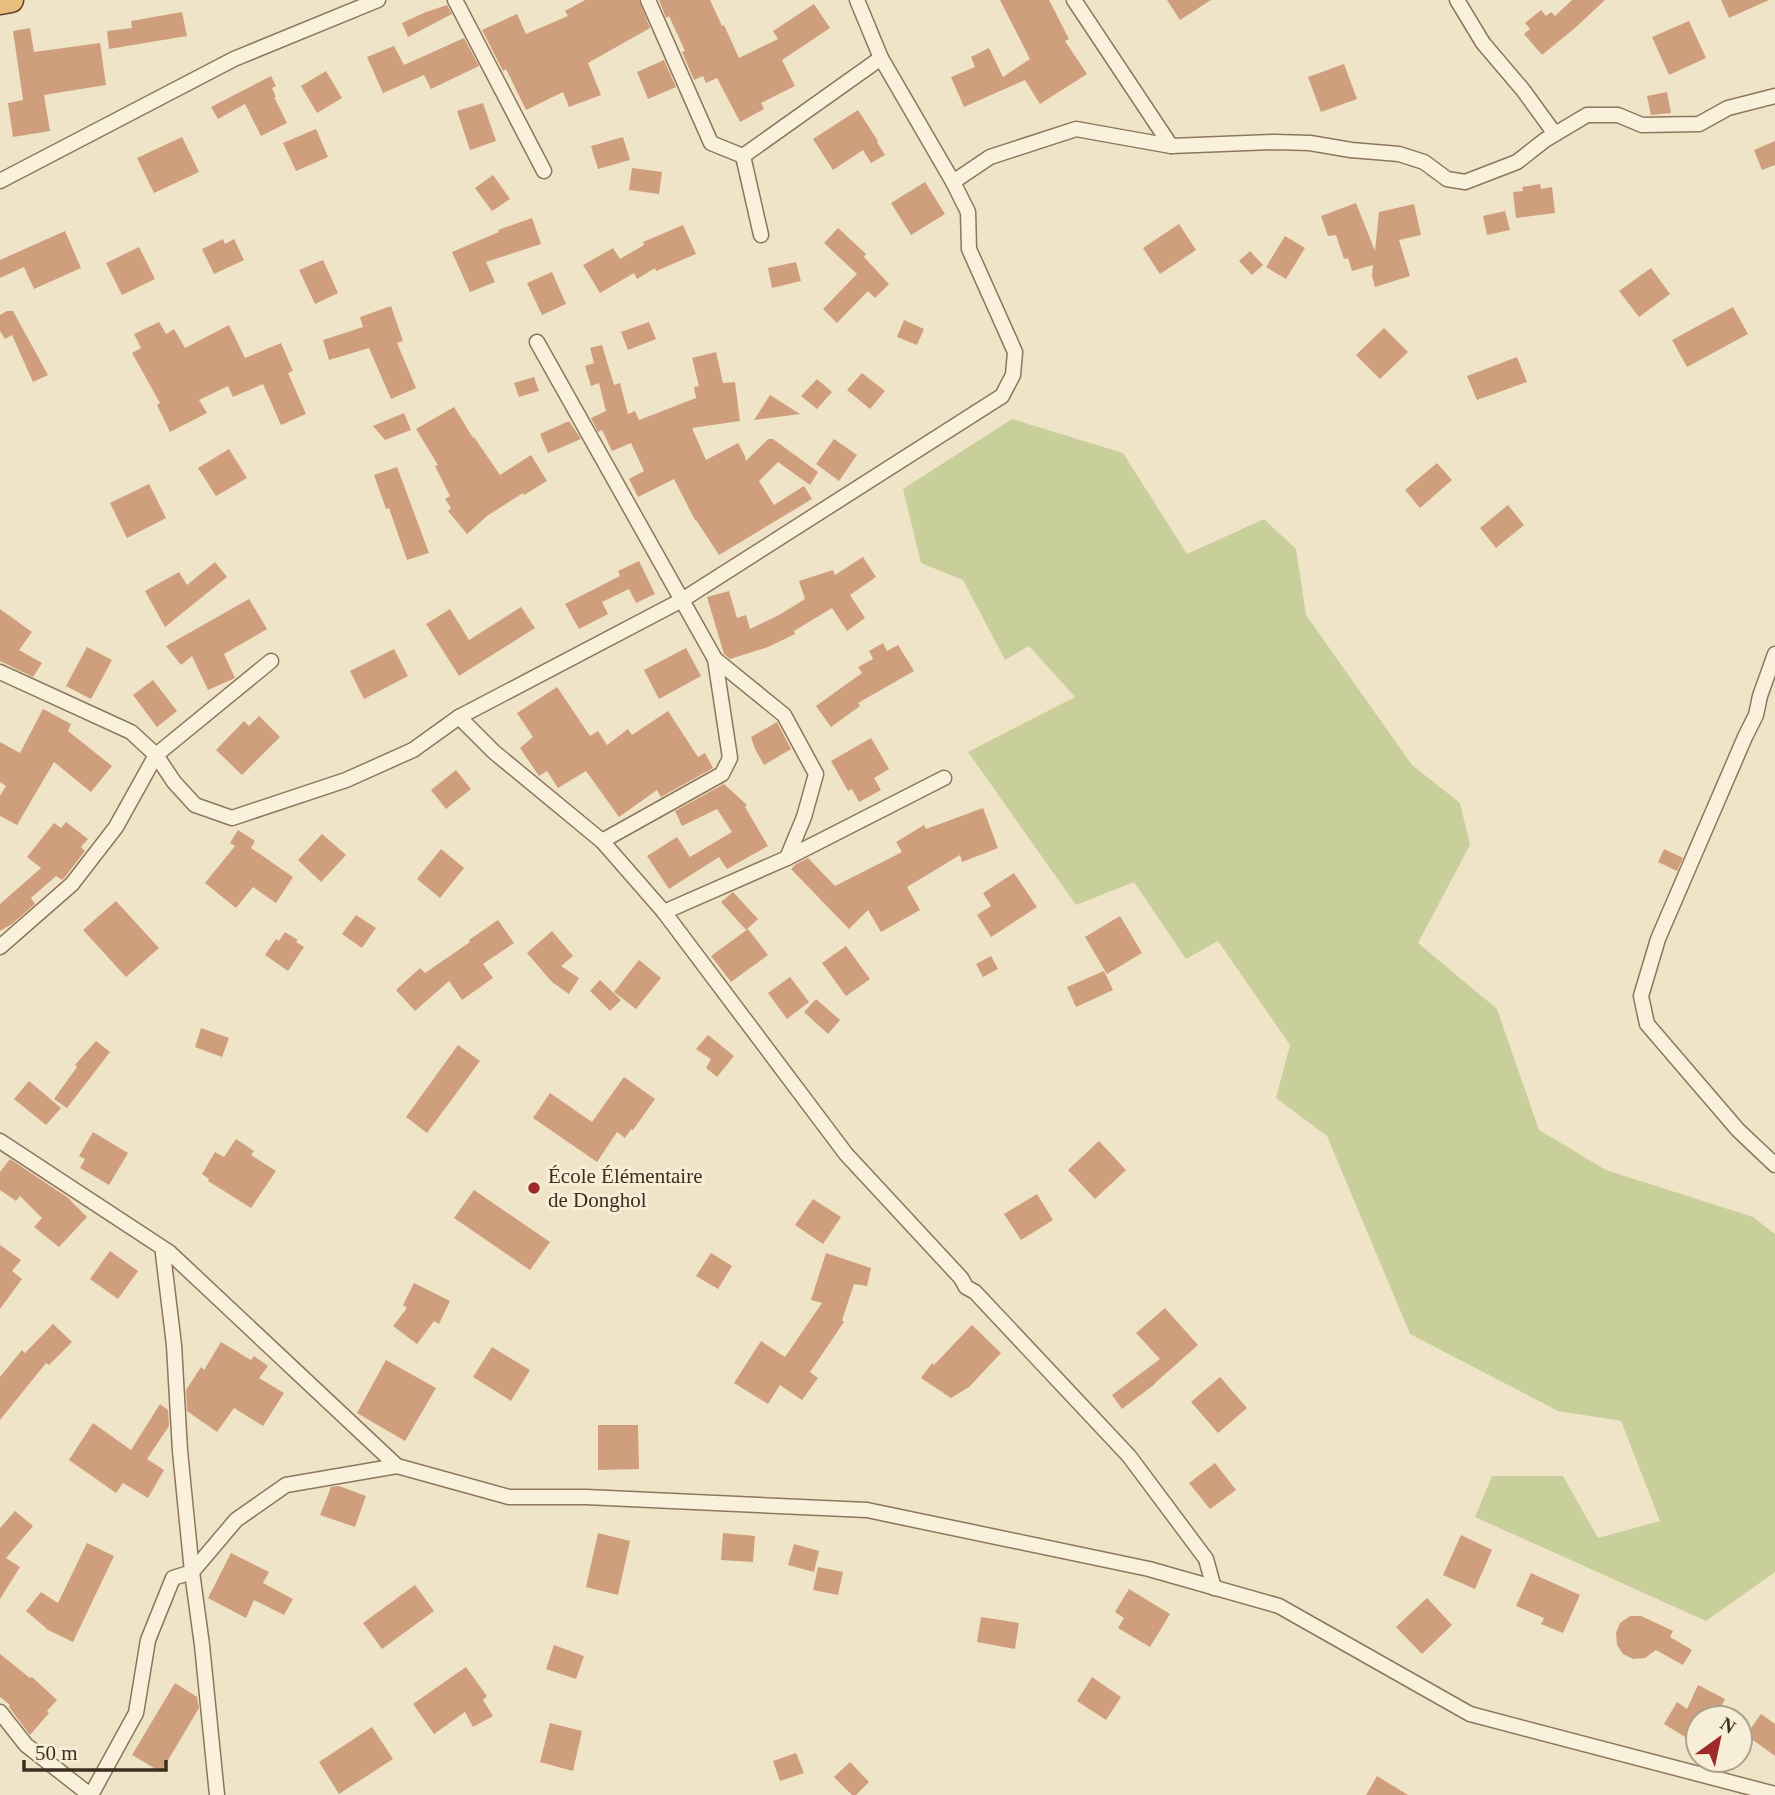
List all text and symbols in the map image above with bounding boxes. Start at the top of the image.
place label: École Élémentaire de Donghol [548,1164,703,1212]
marker: École Élémentaire de Donghol [526,1180,542,1196]
north arrow [1684,1704,1754,1774]
text: N [1717,1713,1740,1738]
scale bar [24,1728,166,1772]
text: 50 m [35,1741,78,1765]

